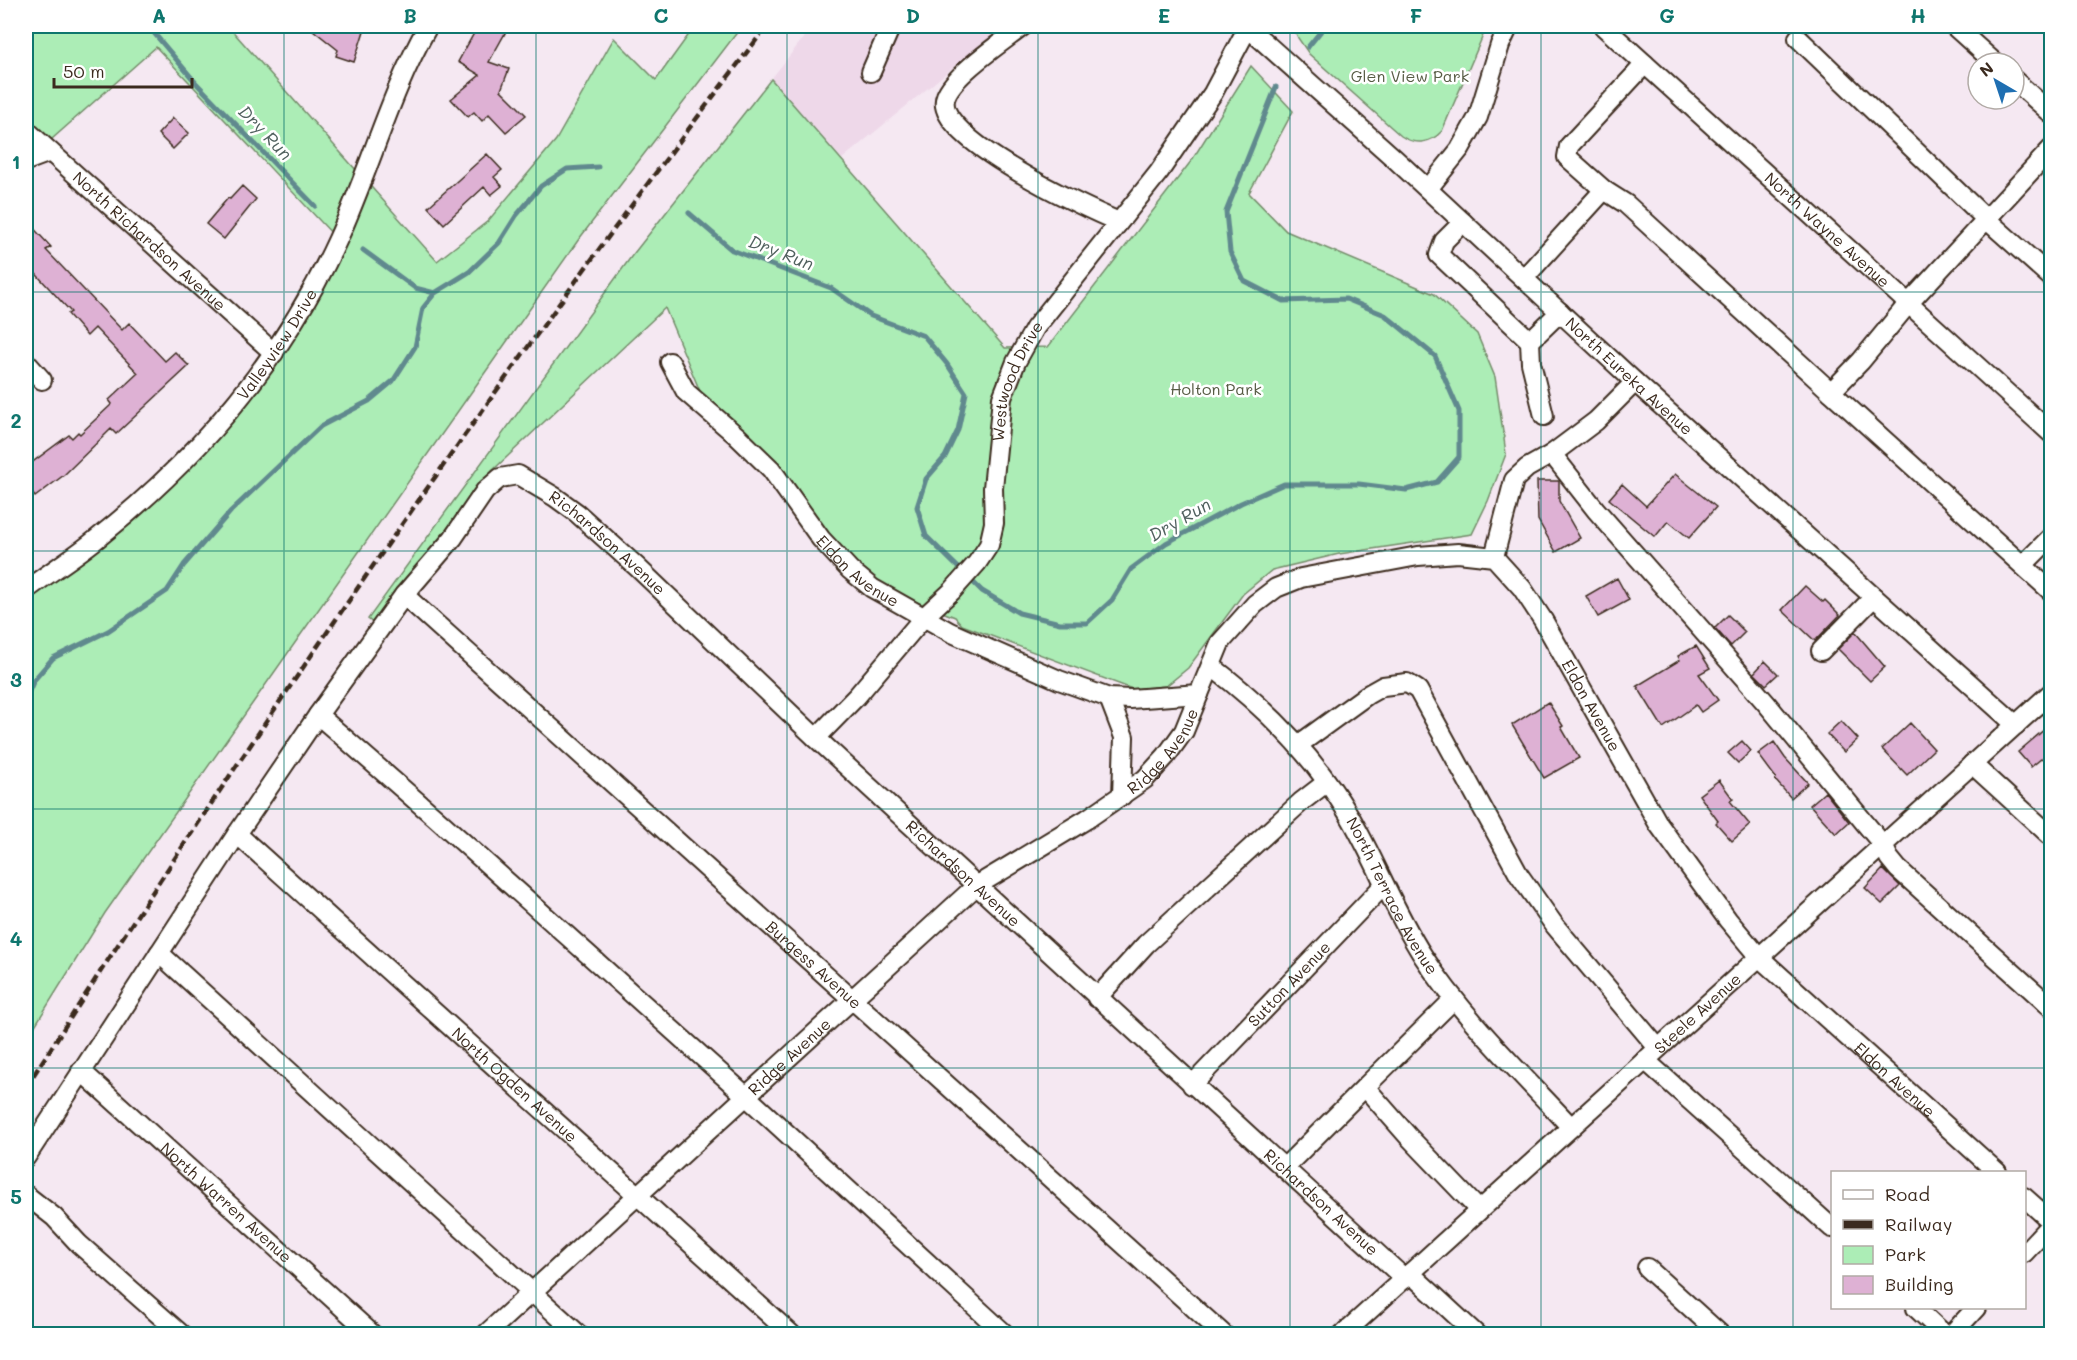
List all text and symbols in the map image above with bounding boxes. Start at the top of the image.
text: A [152,2,166,28]
text: B [403,2,417,28]
text: C [654,2,669,28]
text: D [906,2,920,28]
text: E [1158,2,1170,28]
text: F [1410,2,1423,28]
text: G [1659,2,1675,28]
text: H [1910,2,1926,28]
scale bar [54,51,192,89]
north arrow [1966,51,2026,111]
text: N [1975,57,1998,81]
text: 50 m [63,59,105,83]
park label: Glen View Park [1351,65,1469,86]
water label: Dry Run [233,100,298,165]
text: 1 [12,148,20,174]
street label: North Richardson Avenue [69,166,231,315]
street label: North Wayne Avenue [1760,167,1895,292]
water label: Dry Run [745,229,817,275]
street label: Valleyview Drive [232,285,321,404]
street label: North Eureka Avenue [1561,312,1698,439]
street label: Westwood Drive [987,316,1047,442]
park label: Holton Park [1170,378,1262,399]
text: 2 [10,407,22,433]
street label: Richardson Avenue [545,485,670,599]
water label: Dry Run [1144,492,1215,547]
street label: Eldon Avenue [812,530,903,611]
street label: Eldon Avenue [1557,655,1626,755]
text: 3 [10,666,22,692]
street label: Ridge Avenue [1123,705,1202,798]
street label: North Terrace Avenue [1342,813,1443,978]
street label: Richardson Avenue [902,815,1025,931]
street label: Burgess Avenue [762,916,866,1013]
text: 4 [10,925,23,951]
street label: Sutton Avenue [1243,936,1335,1031]
street label: Steele Avenue [1649,968,1745,1058]
street label: Ridge Avenue [743,1013,835,1099]
street label: North Ogden Avenue [448,1022,582,1146]
street label: Eldon Avenue [1850,1037,1940,1121]
street label: North Warren Avenue [157,1137,297,1267]
street label: Richardson Avenue [1260,1144,1383,1260]
legend [1831,1171,2026,1309]
text: Road [1885,1182,1930,1206]
text: 5 [10,1183,22,1209]
text: Railway [1885,1212,1952,1236]
text: Park [1885,1242,1926,1266]
text: Building [1885,1272,1953,1296]

